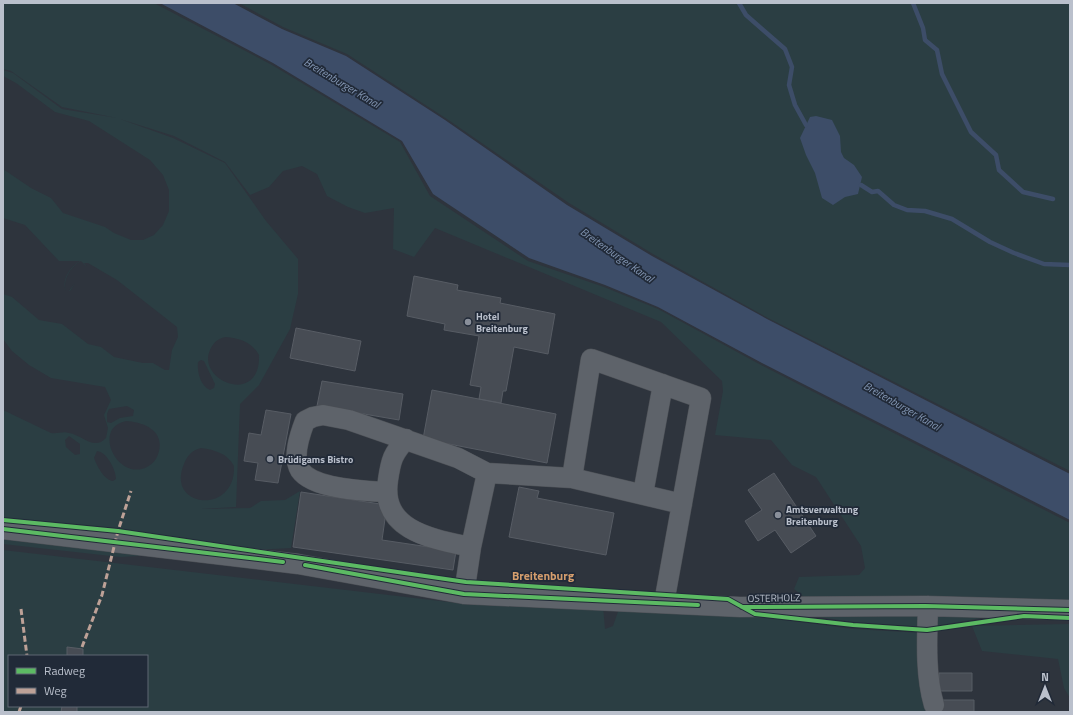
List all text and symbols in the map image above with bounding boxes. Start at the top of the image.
water label: Breitenburger Kanal [301,54,384,113]
water label: Breitenburger Kanal [577,224,658,287]
place label: Hotel Breitenburg [476,309,528,336]
marker: Hotel Breitenburg [463,317,473,327]
water label: Breitenburger Kanal [861,378,945,435]
place label: Brüdigams Bistro [278,452,353,467]
marker: Brüdigams Bistro [265,454,275,464]
place label: Amtsverwaltung Breitenburg [786,502,859,529]
marker: Amtsverwaltung Breitenburg [773,510,783,520]
district label: Breitenburg [512,566,575,585]
street label: OSTERHOLZ [748,590,800,606]
legend [8,655,148,707]
text: Radweg [44,661,85,680]
north arrow [1025,667,1065,707]
text: N [1041,669,1049,685]
text: Weg [44,681,67,700]

